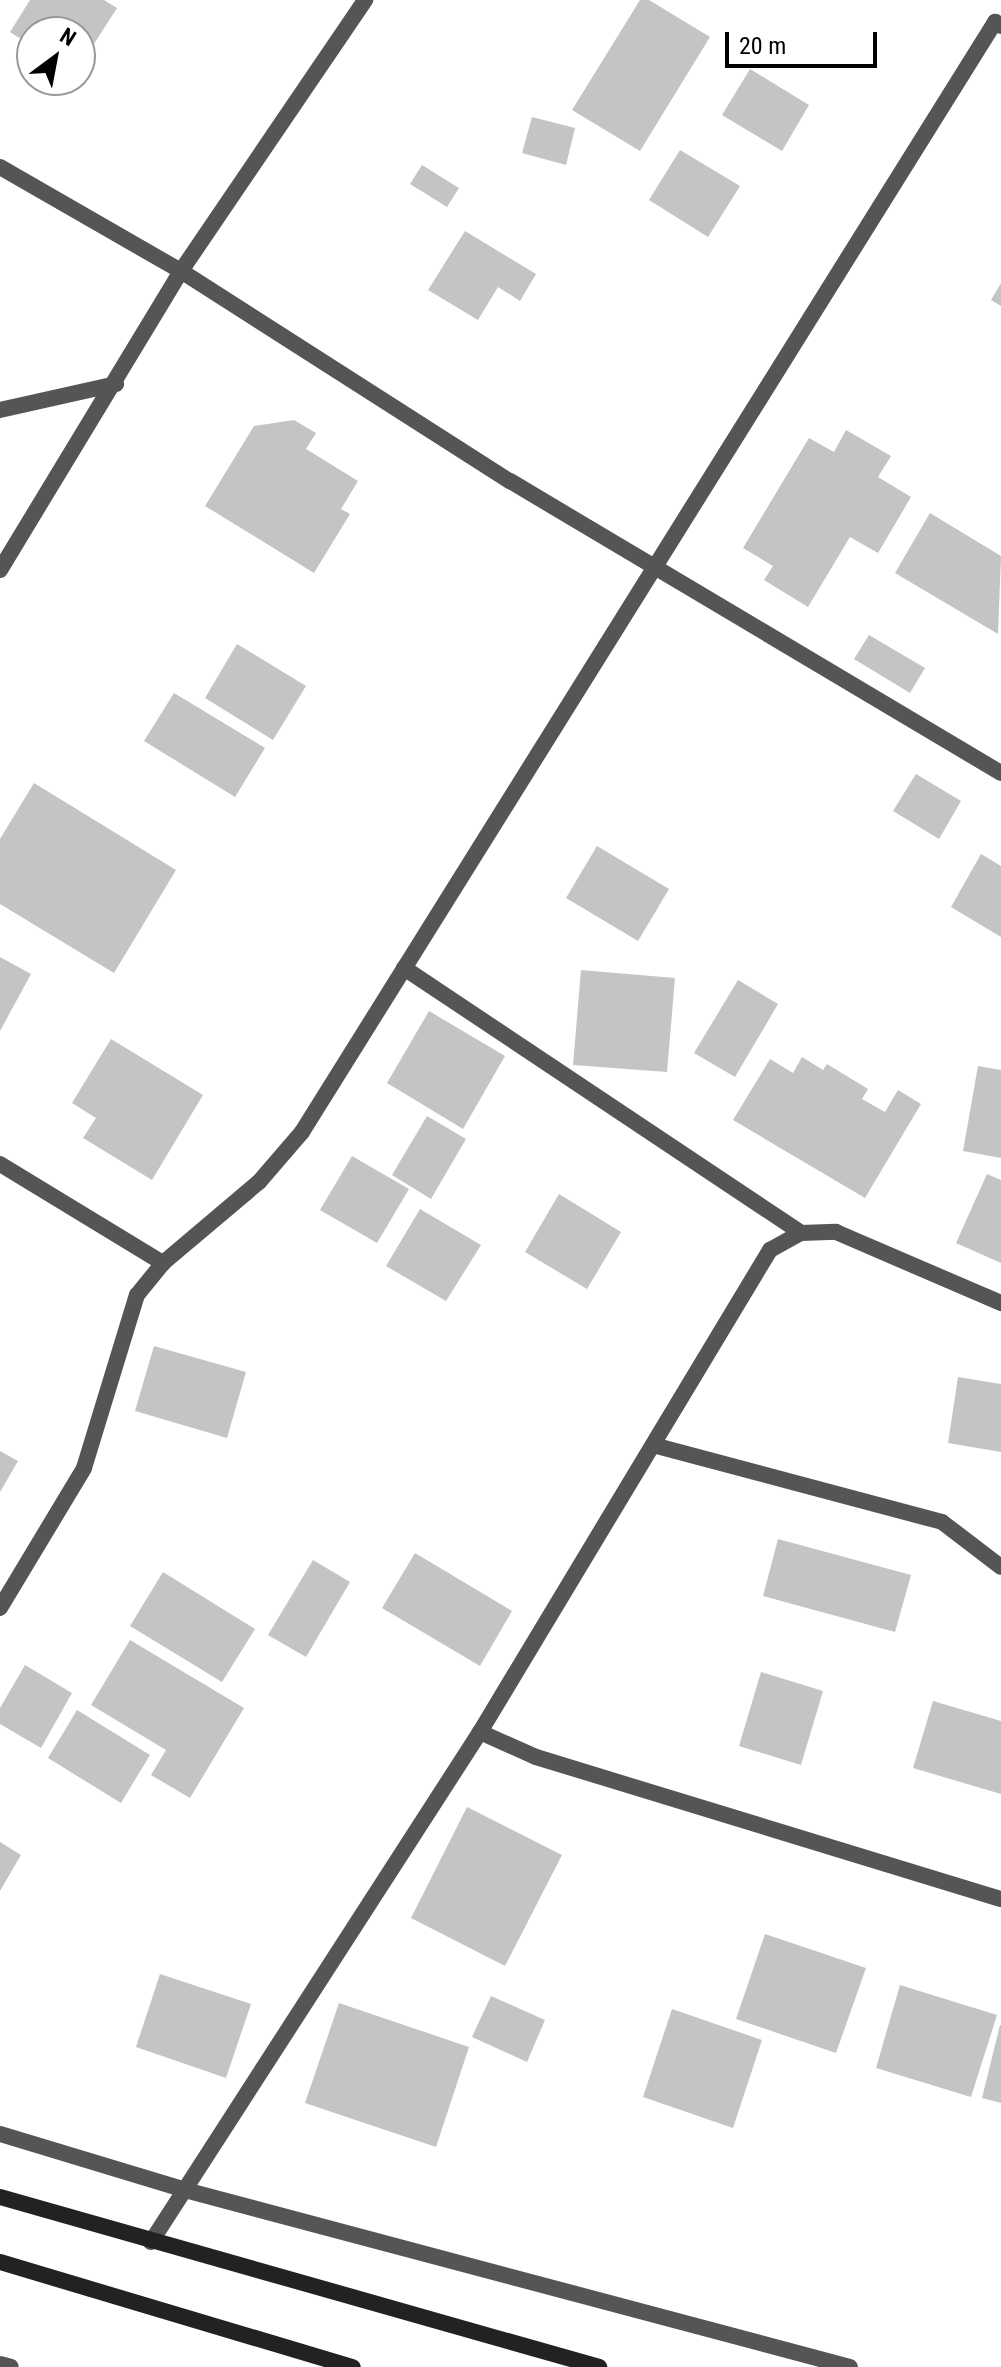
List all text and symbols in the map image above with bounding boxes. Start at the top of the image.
north arrow [16,16,96,96]
scale bar [729,16,881,66]
text: N [56,23,80,51]
text: 20 m [739,32,786,60]

